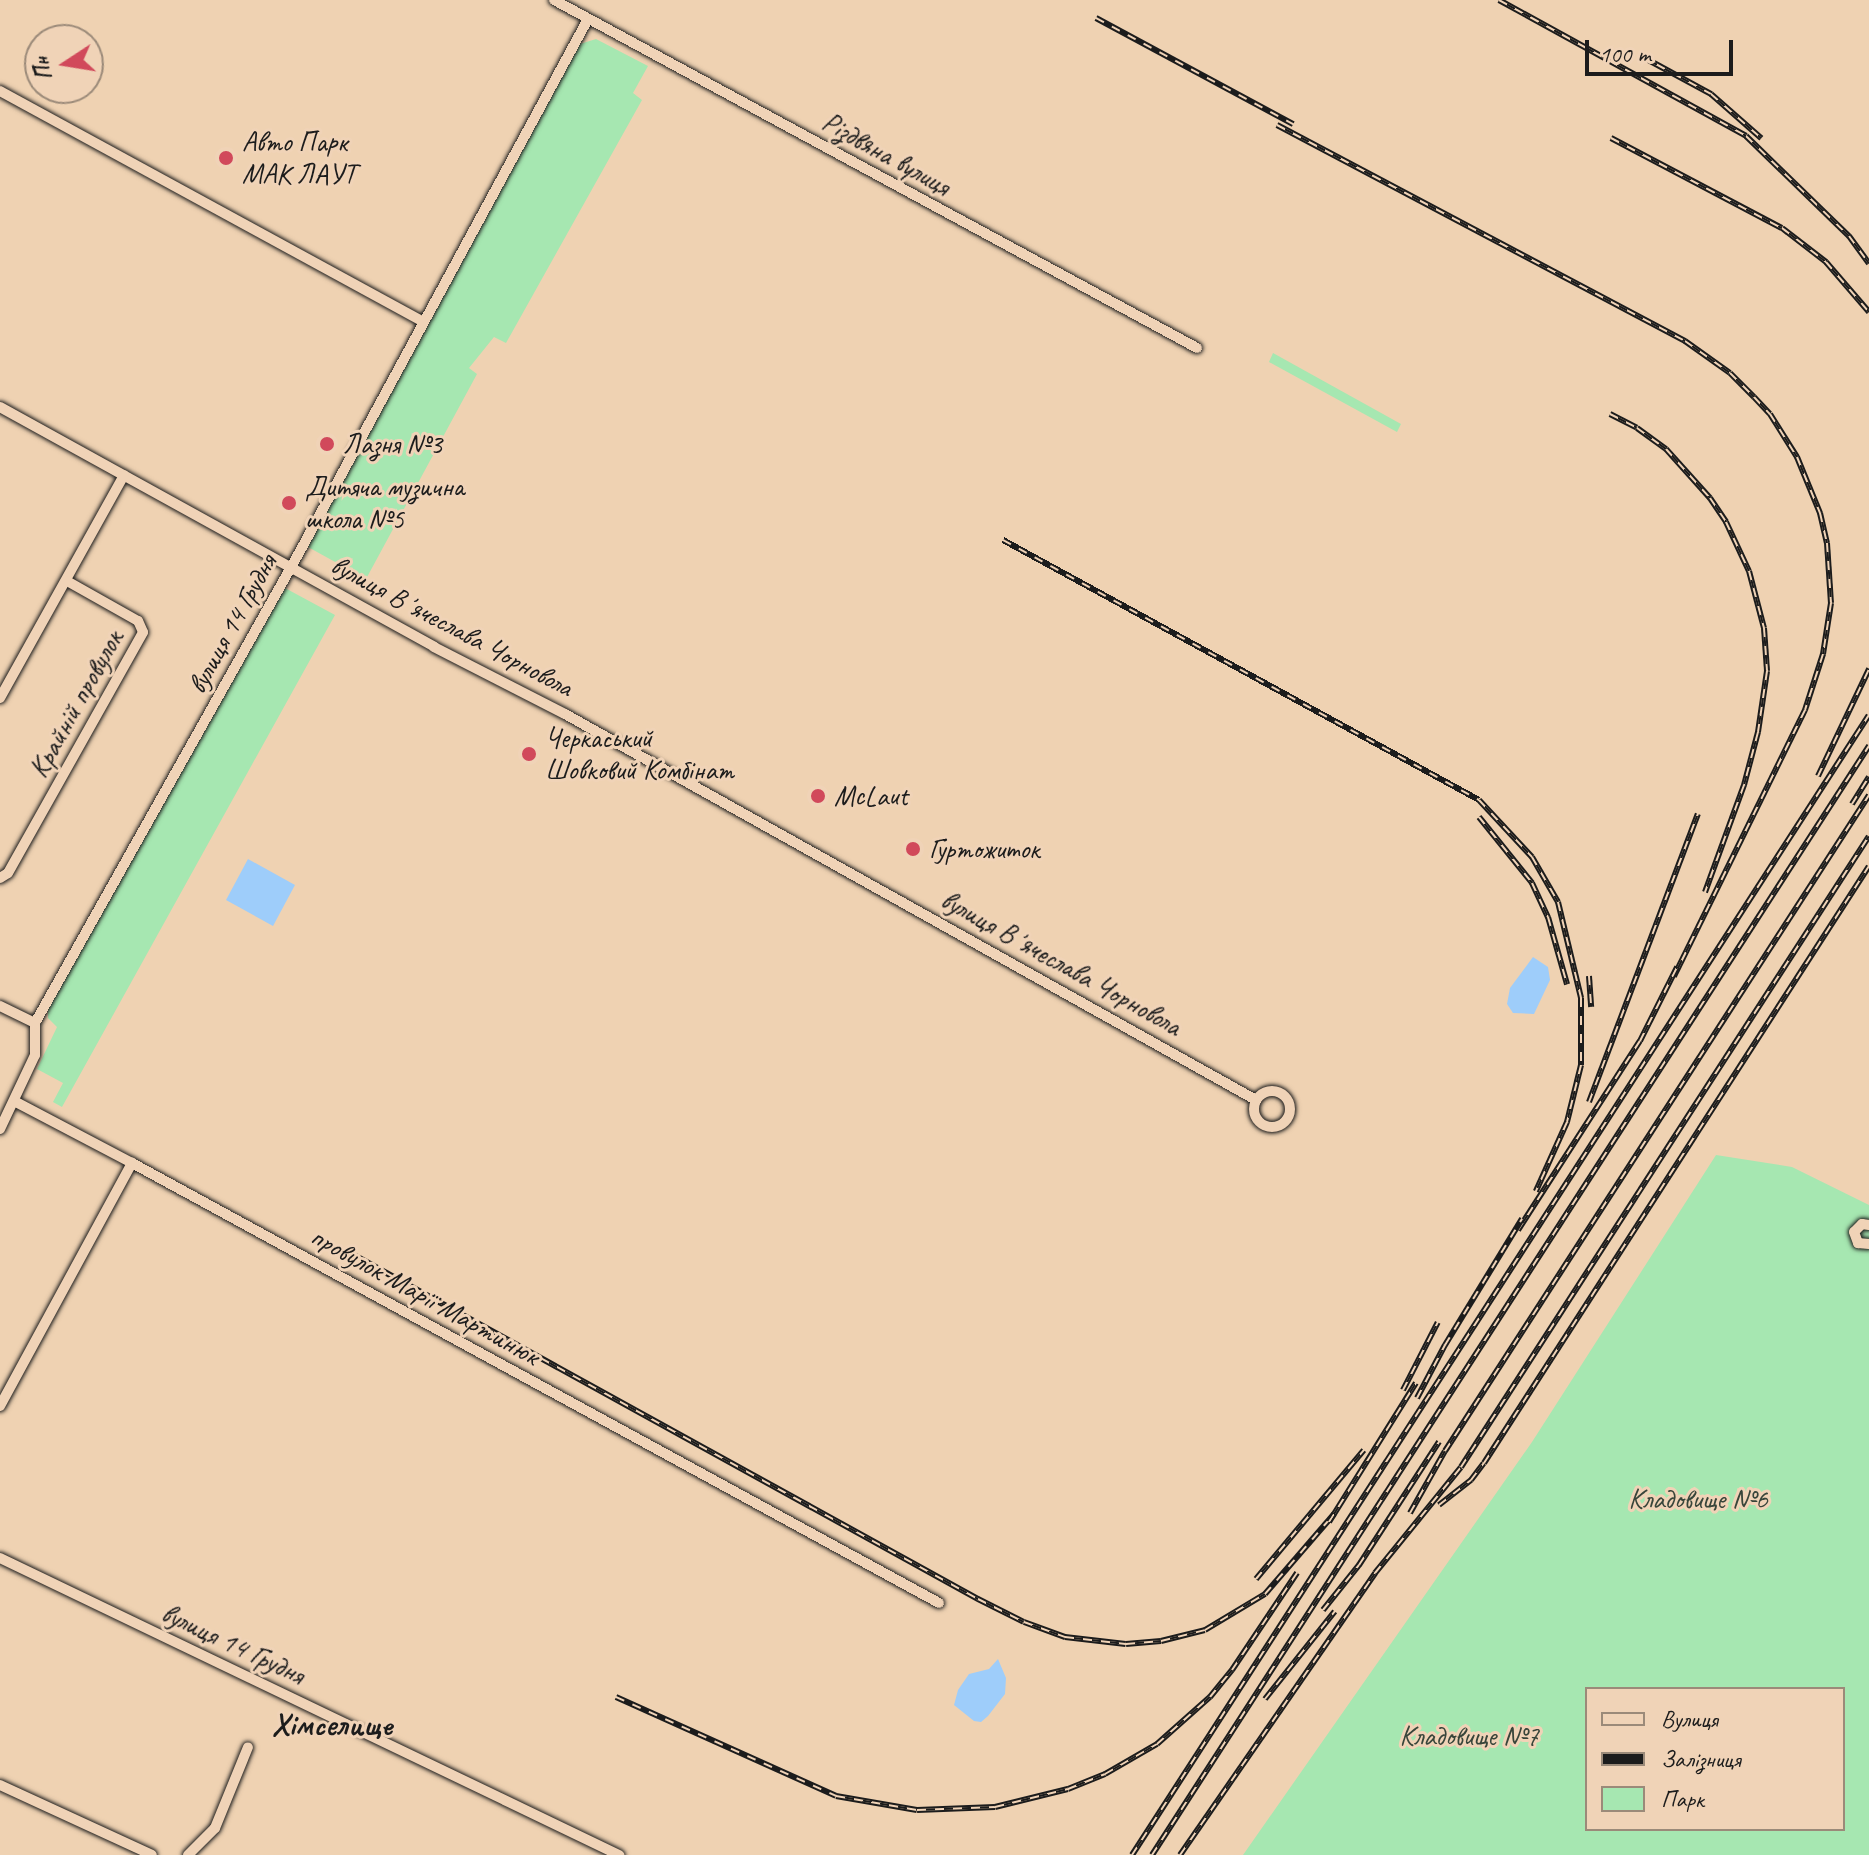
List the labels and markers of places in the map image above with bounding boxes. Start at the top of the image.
place label: Авто Парк МАК ЛАУТ [242,125,356,191]
marker: Авто Парк МАК ЛАУТ [217,149,235,167]
place label: Лазня №3 [343,427,442,461]
marker: Лазня №3 [318,435,336,453]
place label: Дитяча музична школа №5 [305,470,464,536]
marker: Дитяча музична школа №5 [280,494,298,512]
place label: Черкаський Шовковий Комбінат [545,721,734,787]
marker: Черкаський Шовковий Комбінат [520,745,538,763]
place label: McLaut [834,779,908,813]
marker: McLaut [809,787,827,805]
place label: Гуртожиток [929,832,1039,866]
marker: Гуртожиток [904,840,922,858]

